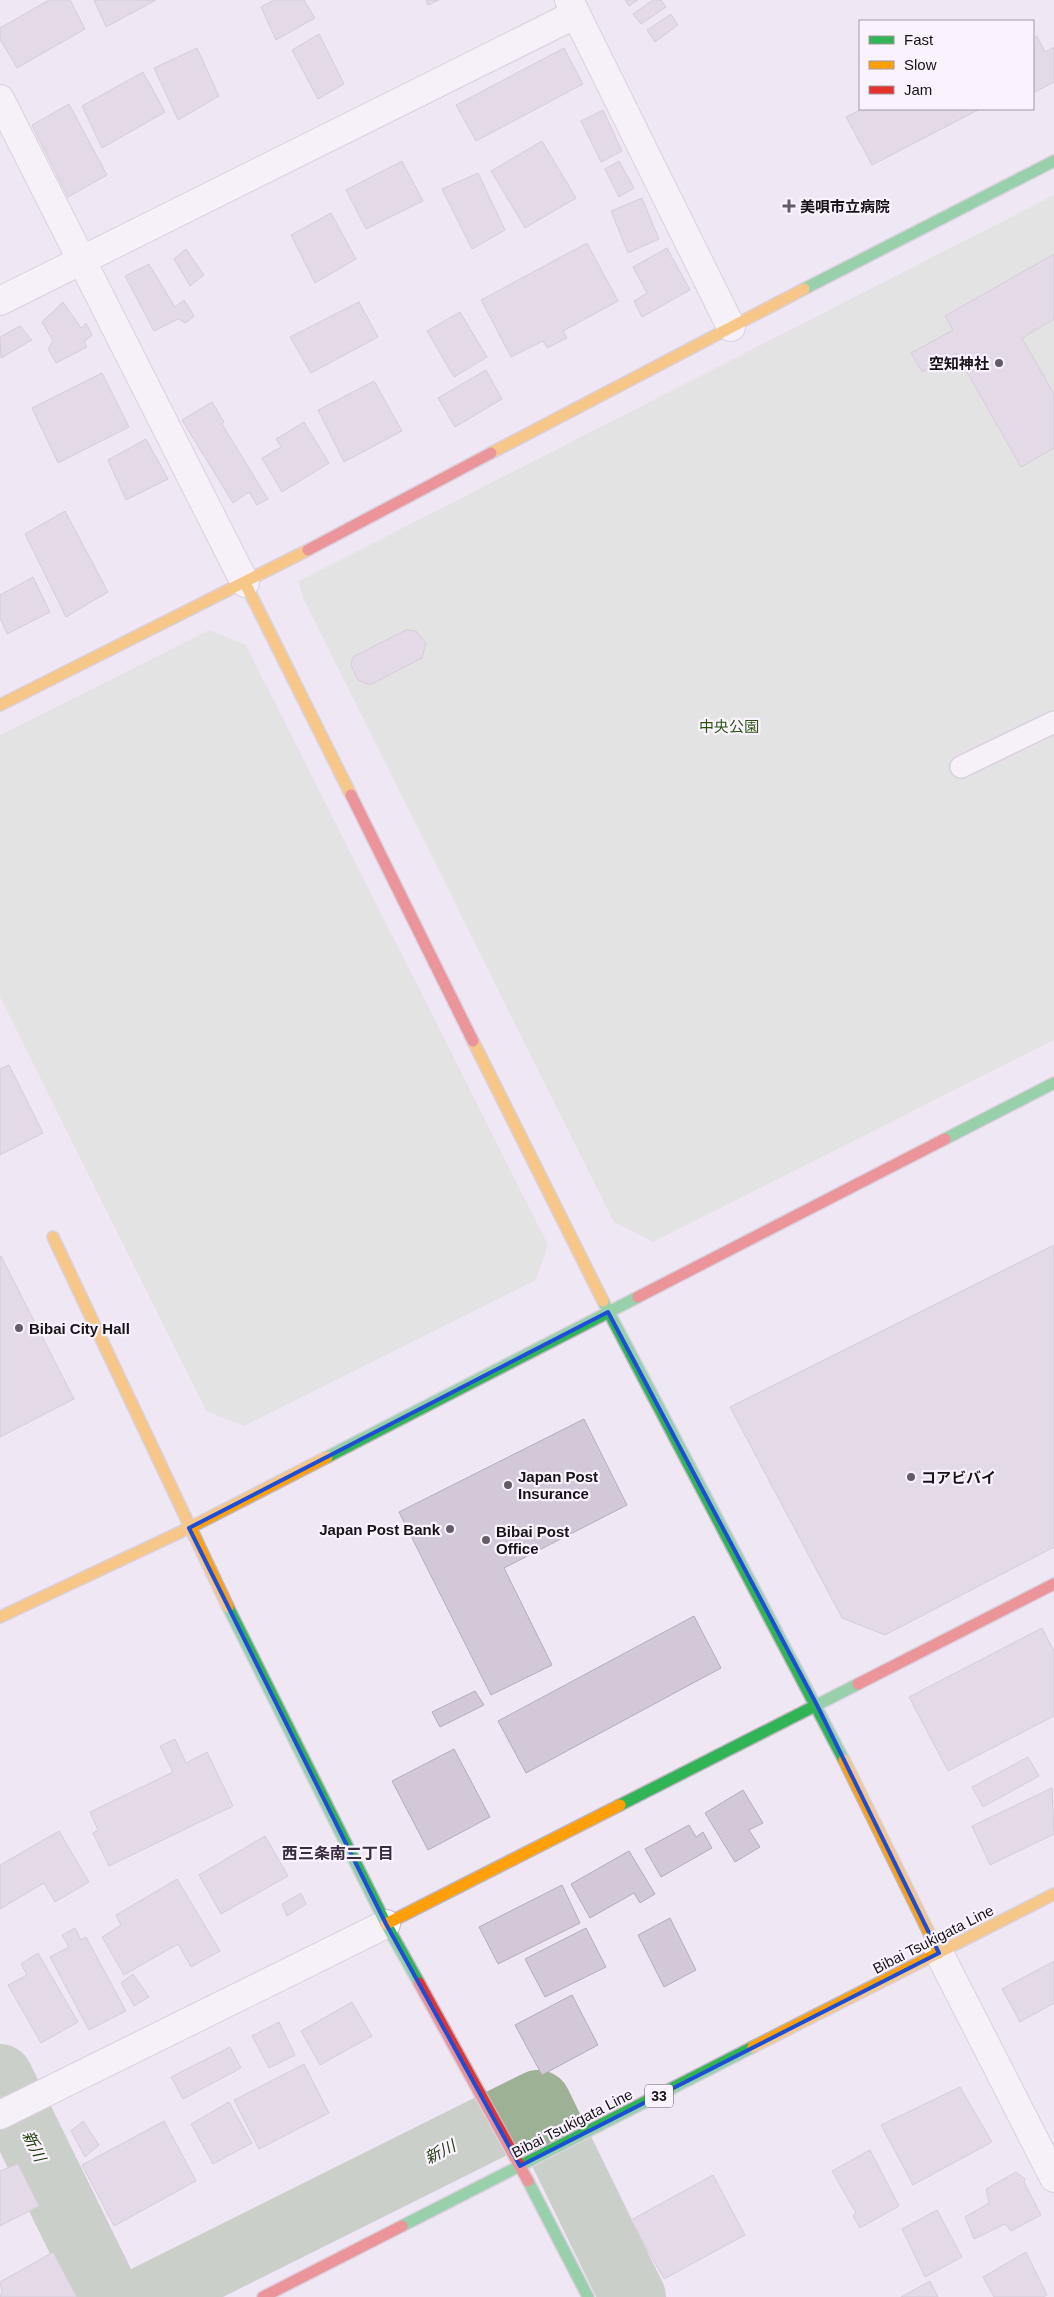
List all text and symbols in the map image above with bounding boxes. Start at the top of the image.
legend [859,20,1034,110]
text: Fast [904,31,934,48]
text: Slow [904,56,937,73]
text: Jam [904,81,932,98]
place label: 美唄市立病院 [800,198,890,215]
marker: 美唄市立病院 [782,199,796,213]
place label: 空知神社 [929,355,989,372]
marker: 空知神社 [993,357,1005,369]
park label: 中央公園 [699,718,759,735]
place label: Bibai City Hall [29,1320,130,1337]
marker: Bibai City Hall [13,1322,25,1334]
place label: Japan Post Insurance [518,1468,598,1502]
place label: コアビバイ [921,1469,996,1486]
marker: コアビバイ [905,1471,917,1483]
marker: Japan Post Insurance [502,1479,514,1491]
place label: Japan Post Bank [319,1521,441,1538]
marker: Japan Post Bank [444,1523,456,1535]
place label: Bibai Post Office [496,1523,569,1557]
marker: Bibai Post Office [480,1534,492,1546]
district label: 西三条南二丁目 [282,1845,394,1862]
street label: Bibai Tsukigata Line [870,1901,996,1977]
road number: 33 [645,2084,673,2108]
street label: Bibai Tsukigata Line [509,2085,635,2161]
water label: 新川 [19,2128,50,2166]
water label: 新川 [422,2136,460,2167]

